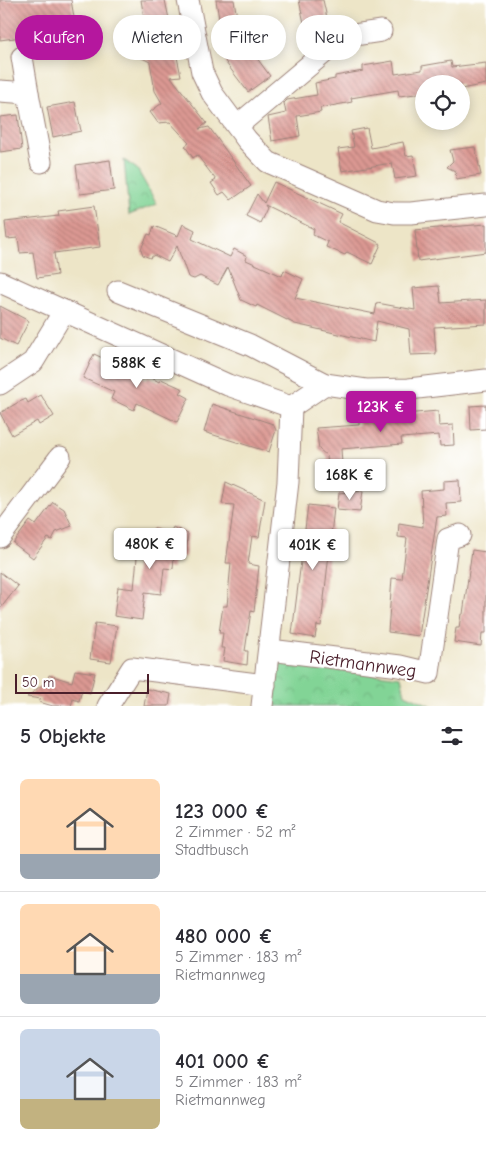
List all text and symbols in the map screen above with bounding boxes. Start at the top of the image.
chip: Kaufen [15,15,103,60]
chip: Mieten [113,15,201,60]
chip: Filter [211,15,286,60]
chip: Neu [296,15,362,60]
map controls [415,75,470,130]
button: locate [415,75,470,130]
pin: 588K € [96,346,178,389]
text: 588K € [112,354,162,372]
pin: 123K € [340,390,422,433]
text: 123K € [357,398,405,416]
pin: 168K € [309,458,391,501]
text: 168K € [326,466,374,484]
pin: 480K € [109,528,191,570]
pin: 401K € [272,528,354,571]
text: 480K € [125,535,175,553]
text: 401K € [289,536,337,554]
street label: Rietmannweg [308,646,418,682]
scale bar [15,671,149,694]
text: 50 m [22,674,54,691]
icon: filters [438,722,466,750]
text: 5 Objekte [20,724,106,748]
icon: home [60,799,120,859]
text: 123 000 € [175,799,270,823]
text: 2 Zimmer · 52 m² [175,823,296,841]
text: Stadtbusch [175,841,249,859]
icon: home [60,924,120,984]
text: 480 000 € [175,924,273,948]
text: 5 Zimmer · 183 m² [175,948,302,966]
text: Rietmannweg [175,966,266,984]
icon: home [60,1049,120,1109]
text: 401 000 € [175,1049,271,1073]
text: 5 Zimmer · 183 m² [175,1073,302,1091]
text: Rietmannweg [175,1091,266,1109]

